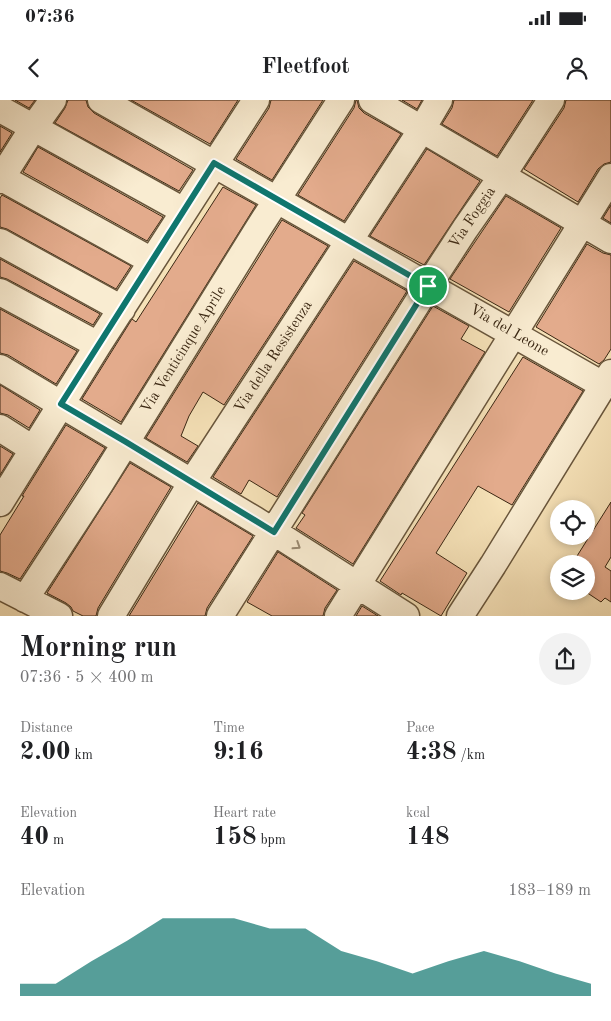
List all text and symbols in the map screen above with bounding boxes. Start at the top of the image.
text: 07:36 [25,8,74,27]
icon: back [20,54,48,82]
icon: person [563,54,591,82]
text: Fleetfoot [261,56,350,78]
street label: Via Foggia [447,184,499,252]
pin [407,265,449,307]
icon: arrive [414,272,442,300]
street label: Via Venticinque Aprile [139,284,229,416]
street label: Via della Resistenza [232,298,316,416]
street label: Via del Leone [467,302,551,360]
map controls [550,500,595,600]
button: locate [550,500,595,545]
one-way arrow [291,540,300,550]
button: layers [550,555,595,600]
button: share [539,633,591,685]
text: Morning run [20,635,177,663]
text: 07:36 · 5 × 400 m [20,670,153,686]
text: Distance [20,721,73,735]
text: Time [213,721,244,735]
text: Pace [406,721,434,735]
text: 2.00 [20,740,71,765]
text: 9:16 [213,740,264,765]
text: 4:38 [406,740,457,765]
text: km [71,748,93,762]
text: /km [457,748,485,762]
text: Elevation [20,806,77,820]
text: Heart rate [213,806,276,820]
text: kcal [406,806,430,820]
text: 40 [20,825,49,850]
text: 158 [213,825,257,850]
text: 148 [406,825,450,850]
text: m [49,833,64,847]
text: bpm [257,833,286,847]
text: Elevation [20,883,85,899]
text: 183–189 m [508,883,591,899]

